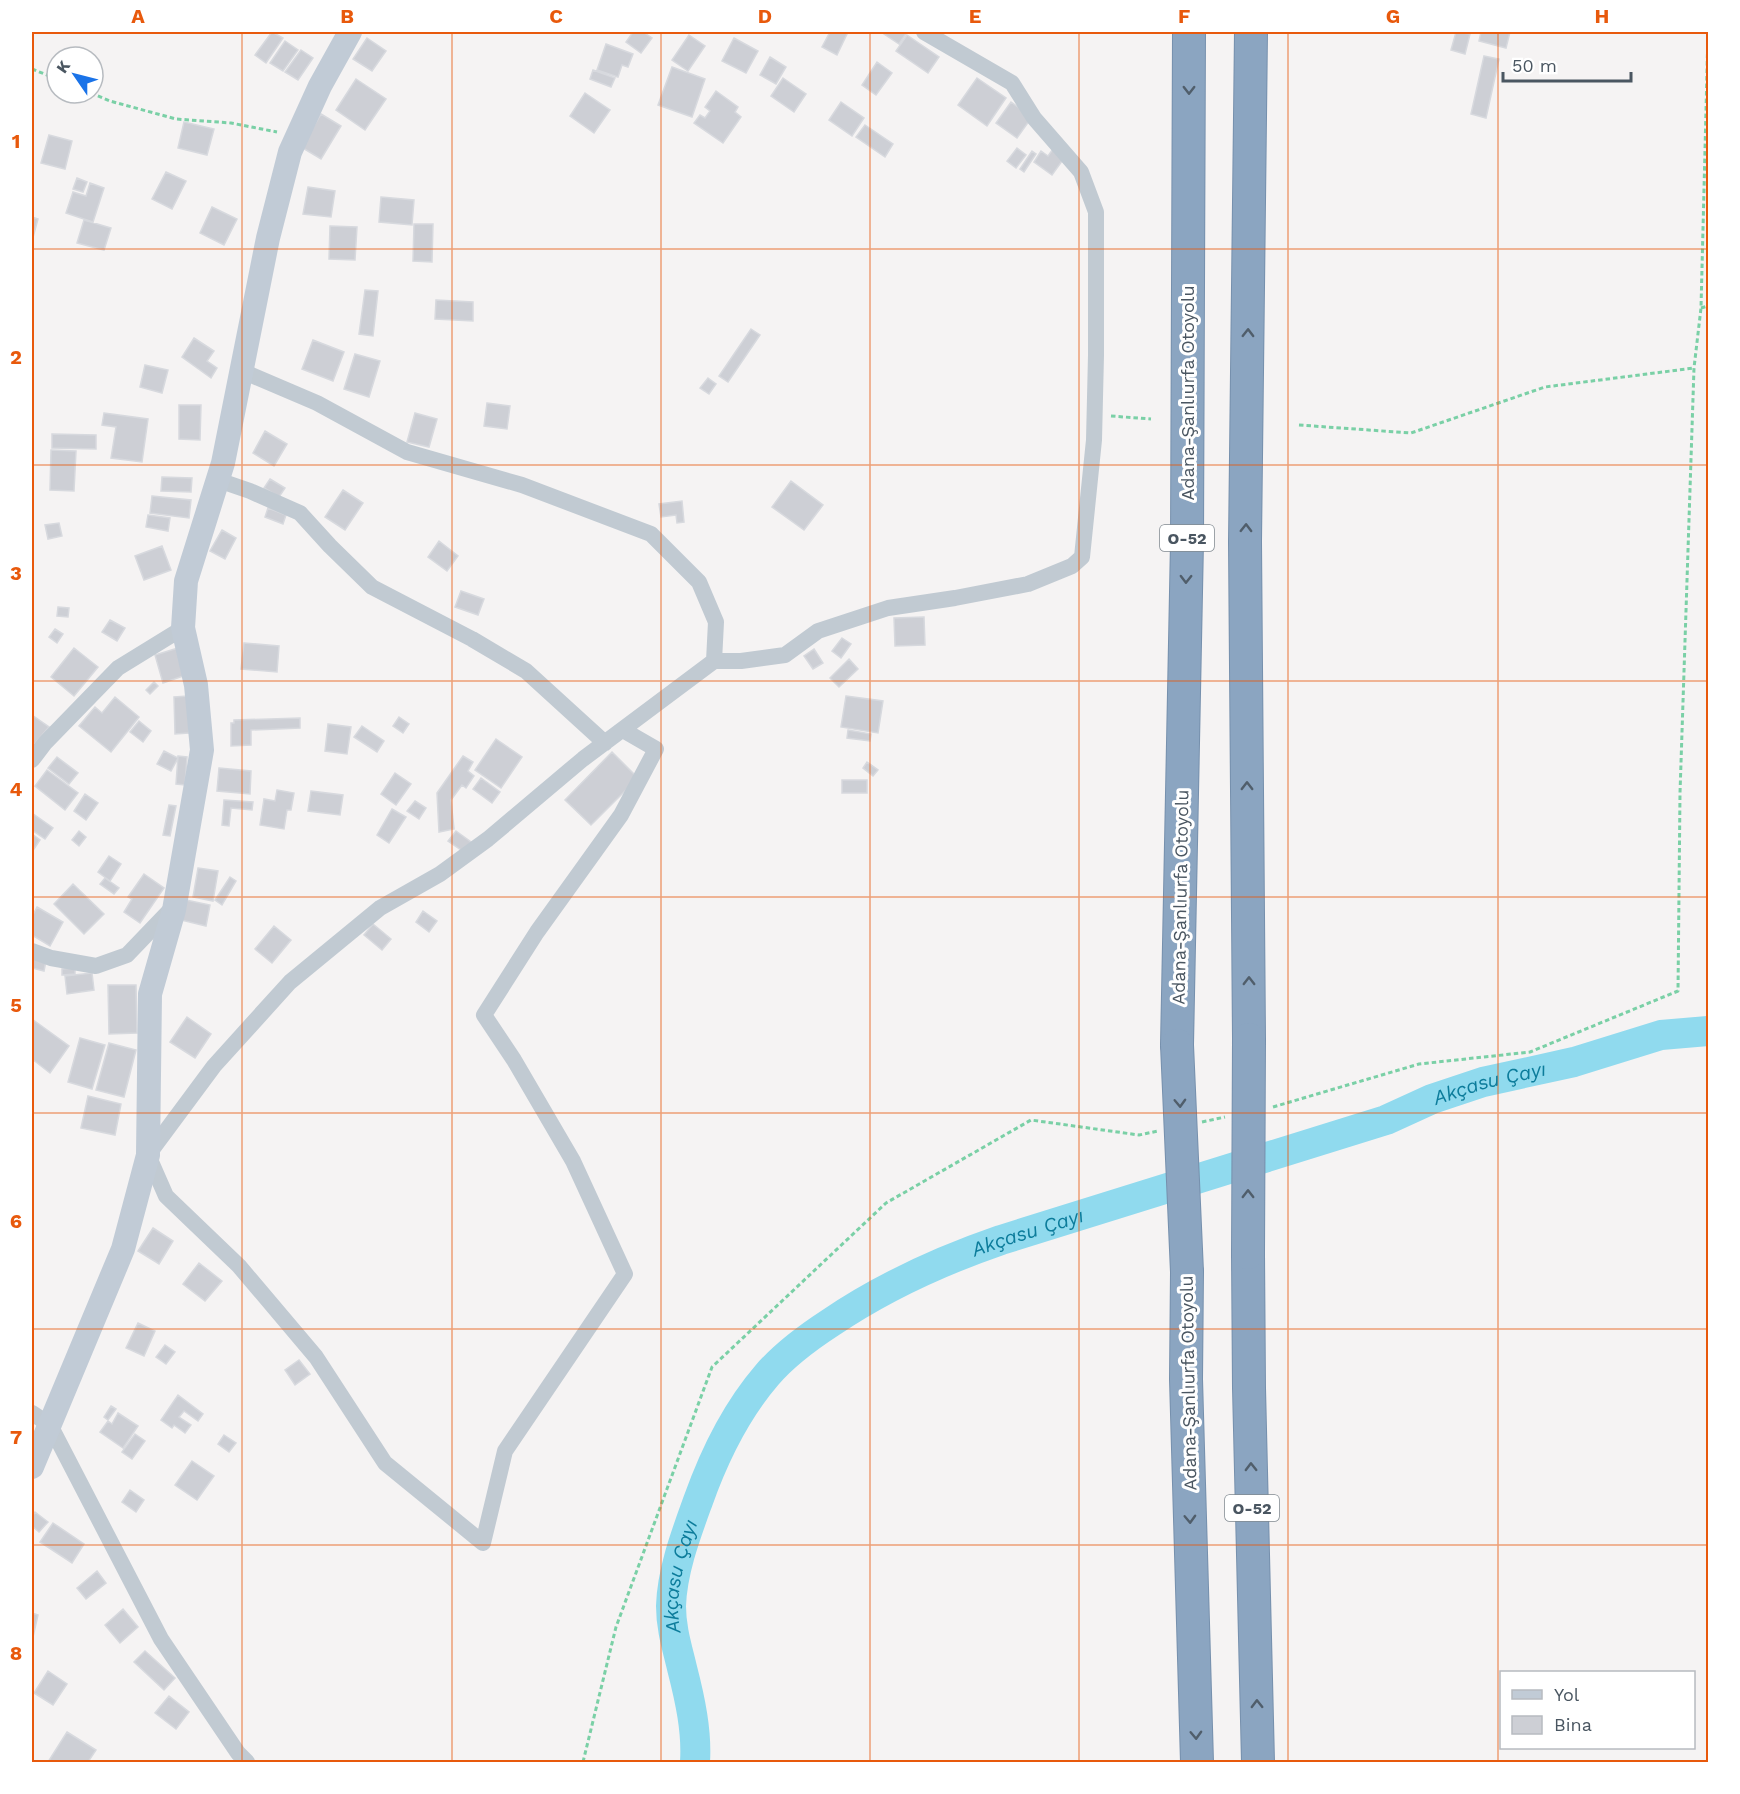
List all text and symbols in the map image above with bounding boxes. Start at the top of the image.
text: A [131,4,145,28]
text: B [340,4,354,28]
text: C [549,4,563,28]
text: D [758,4,772,28]
text: E [969,4,981,28]
text: F [1178,4,1190,28]
text: G [1386,4,1400,28]
text: H [1595,4,1609,28]
north arrow [45,45,105,105]
scale bar [1503,45,1630,83]
text: 50 m [1512,55,1557,76]
text: K [52,57,74,77]
one-way arrow [1183,85,1195,94]
text: 1 [12,129,20,153]
street label: Adana-Şanlıurfa Otoyolu [1177,285,1198,501]
one-way arrow [1242,328,1254,337]
text: 2 [10,345,22,369]
one-way arrow [1239,523,1252,532]
road number: O-52 [1160,525,1214,551]
text: 3 [10,561,22,585]
one-way arrow [1180,574,1192,583]
text: 4 [10,777,23,801]
one-way arrow [1241,781,1253,790]
street label: Adana-Şanlıurfa Otoyolu [1168,789,1192,1005]
one-way arrow [1242,976,1255,985]
text: 5 [10,993,22,1017]
water label: Akçasu Çayı [1429,1057,1548,1110]
one-way arrow [1173,1099,1186,1108]
one-way arrow [1242,1190,1254,1199]
water label: Akçasu Çayı [967,1203,1086,1262]
text: 6 [10,1209,22,1233]
street label: Adana-Şanlıurfa Otoyolu [1176,1275,1200,1491]
text: 7 [10,1425,22,1449]
one-way arrow [1244,1463,1257,1472]
road number: O-52 [1225,1495,1279,1521]
one-way arrow [1184,1515,1196,1524]
water label: Akçasu Çayı [659,1516,702,1636]
text: 8 [10,1641,22,1665]
legend [1500,1671,1695,1749]
text: Yol [1554,1684,1580,1705]
one-way arrow [1250,1700,1263,1709]
text: Bina [1554,1714,1592,1735]
one-way arrow [1190,1730,1203,1739]

